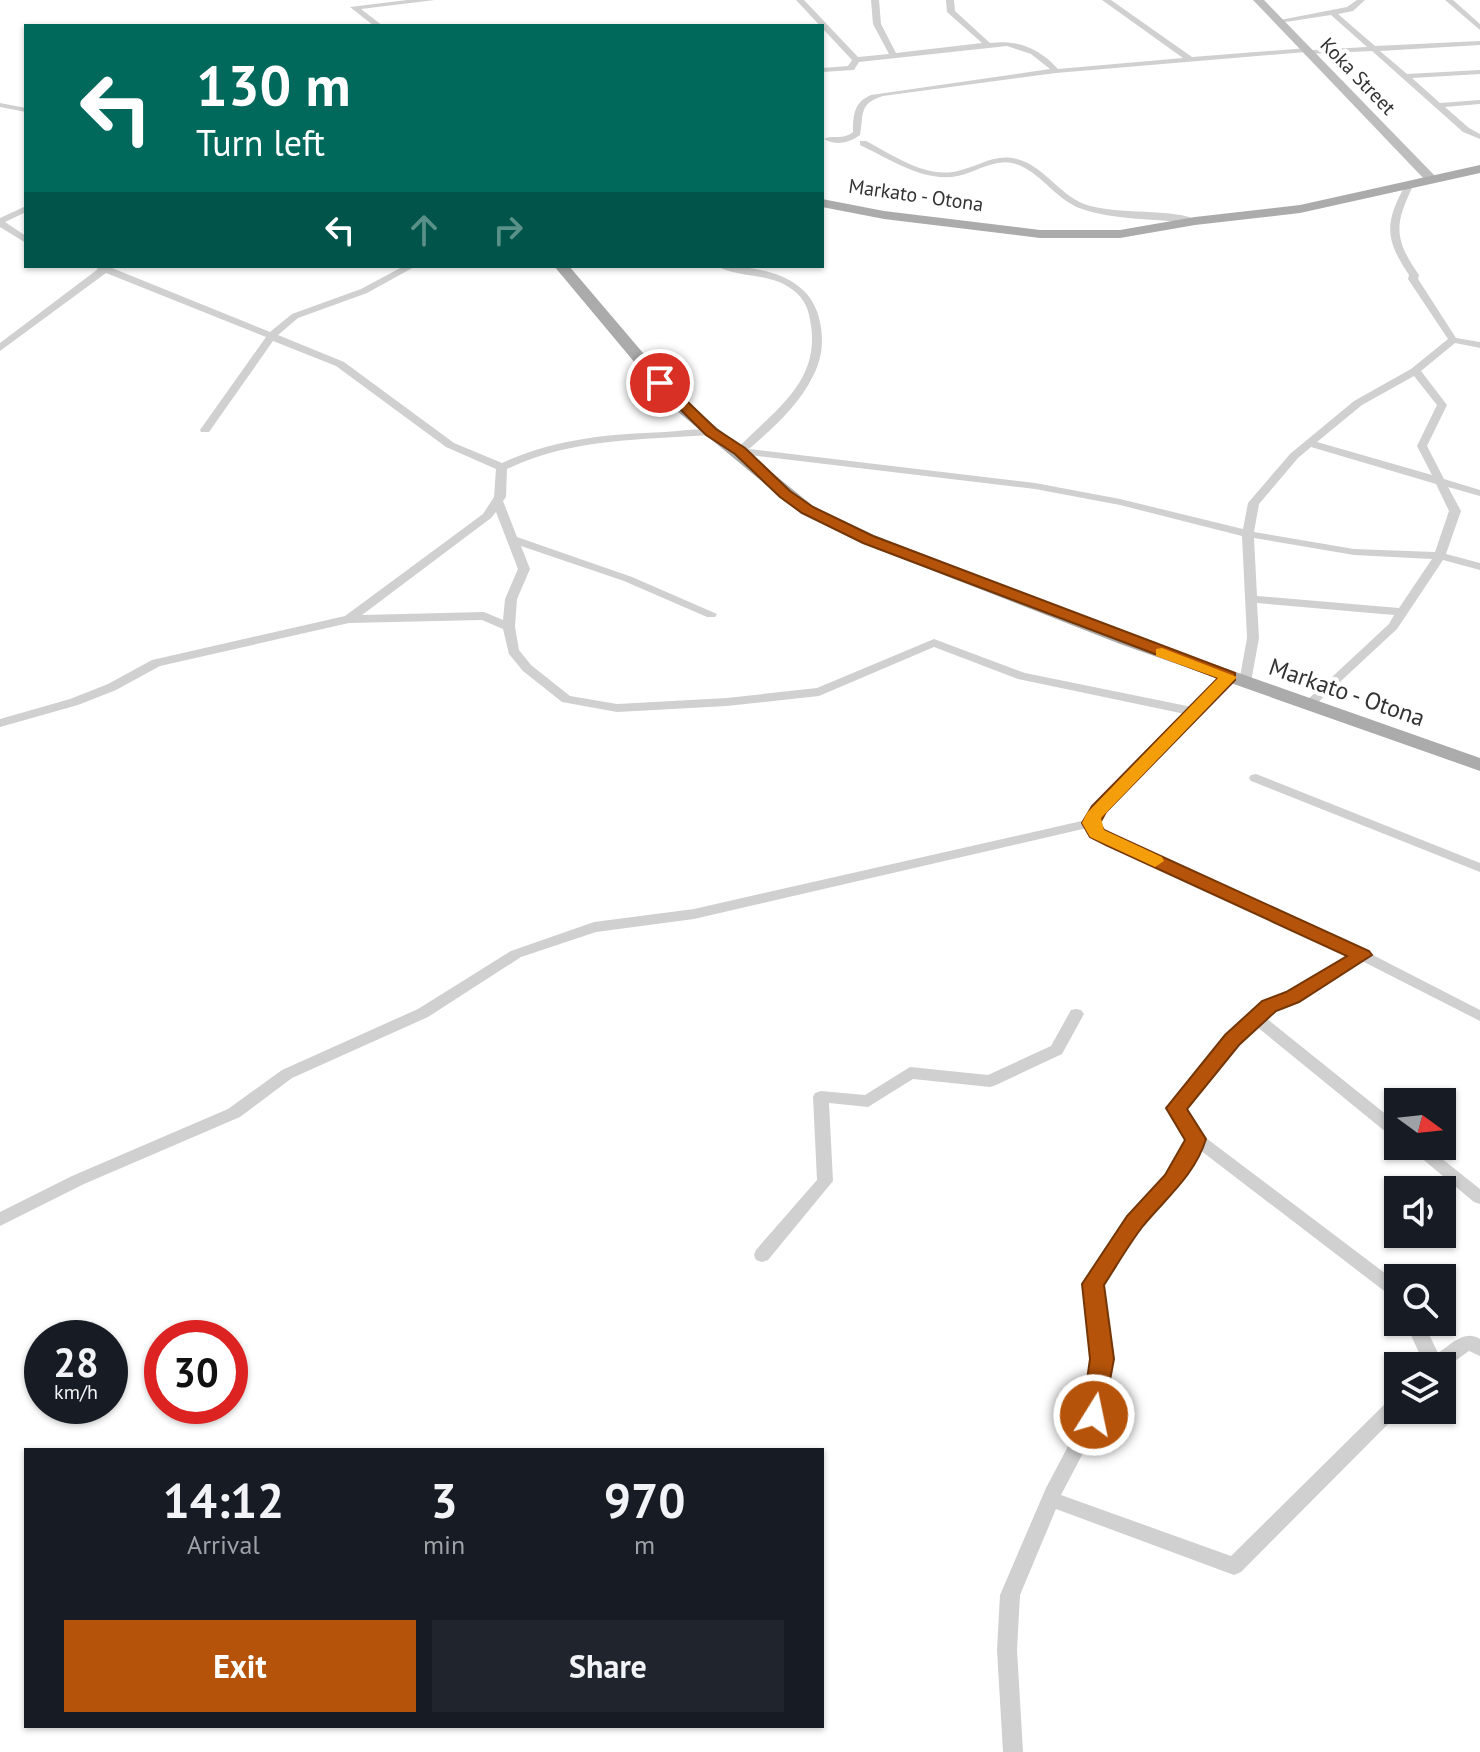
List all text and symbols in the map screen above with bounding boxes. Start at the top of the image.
street label: Koka Street [1315,32,1401,120]
text: 130 m [196,49,351,121]
icon: left [64,56,168,160]
text: Turn left [196,119,325,166]
street label: Markato - Otona [847,173,985,217]
icon: left [318,208,362,252]
icon: ahead [402,208,446,252]
icon: right [486,208,530,252]
pin [626,349,694,417]
icon: arrive [638,361,682,405]
street label: Markato - Otona [1265,651,1429,733]
north arrow [1384,1088,1456,1160]
map controls [1384,1088,1456,1424]
button: sound [1384,1176,1456,1248]
button: search [1384,1264,1456,1336]
speed limit sign: 30 [144,1320,248,1424]
text: 28 [53,1336,99,1388]
button: layers [1384,1352,1456,1424]
position arrow [1052,1373,1136,1457]
text: km/h [54,1379,98,1405]
text: 14:12 [163,1469,284,1531]
text: 3 [430,1469,458,1531]
text: 970 [604,1469,685,1531]
text: Arrival [187,1528,260,1561]
text: min [423,1528,465,1561]
text: m [634,1528,655,1561]
button: Exit [64,1620,416,1712]
button: Share [432,1620,784,1712]

